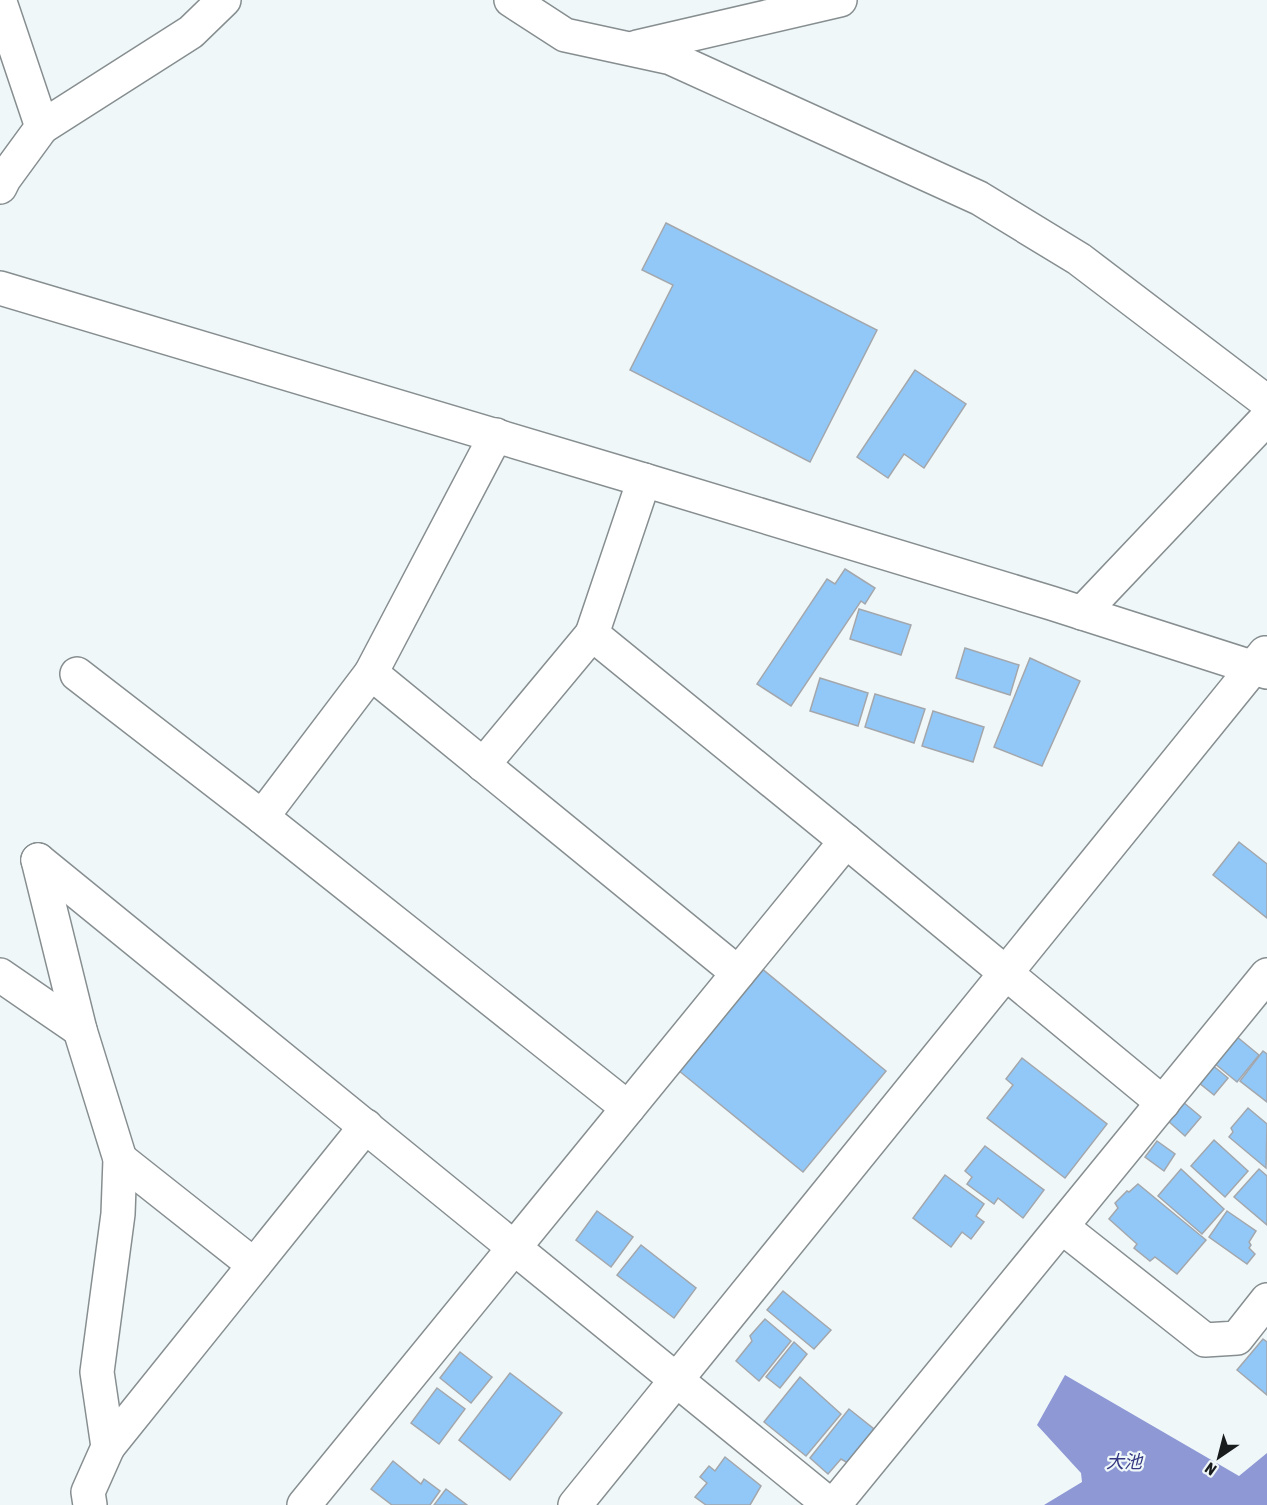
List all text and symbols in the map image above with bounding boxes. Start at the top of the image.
north arrow [1189,1427,1249,1487]
water label: 大池 [1106,1451,1144,1472]
text: N [1201,1459,1219,1479]

